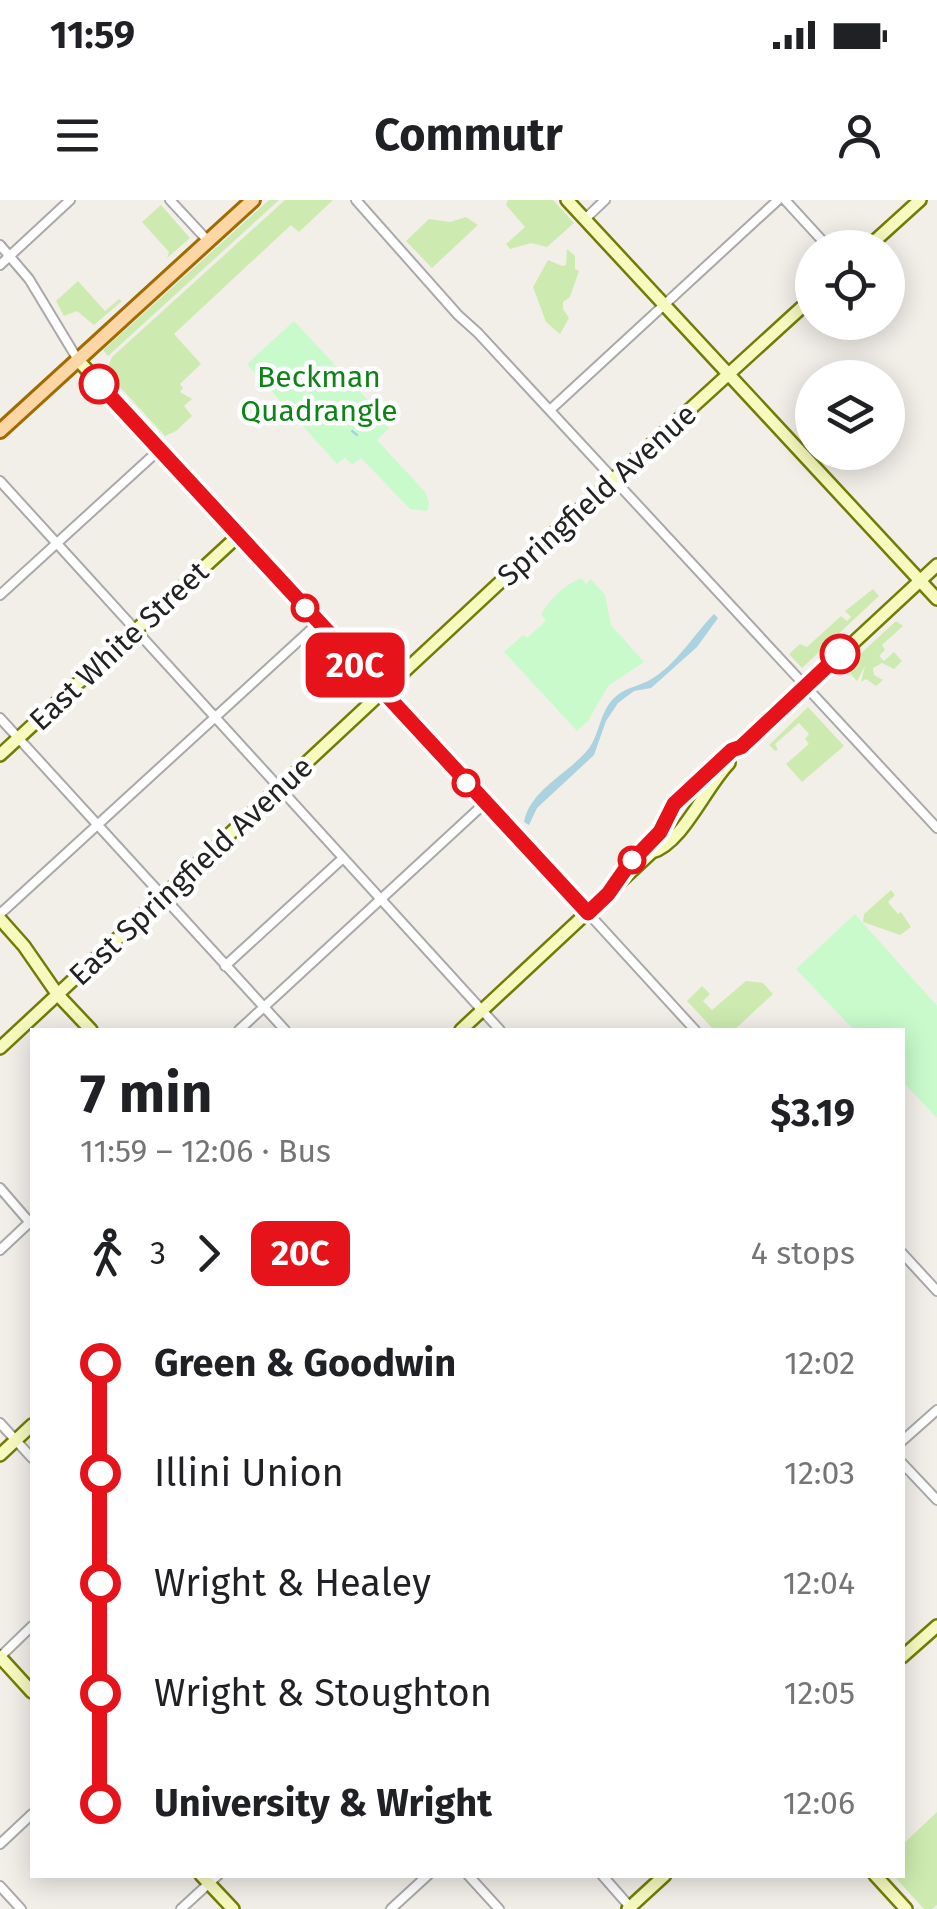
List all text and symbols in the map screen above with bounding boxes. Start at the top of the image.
text: 11:59 [50,12,135,58]
icon: menu [50,108,105,163]
text: Commutr [374,108,563,162]
icon: person [832,108,887,163]
map controls [795,230,905,470]
button: locate [795,230,905,340]
park label: Beckman Quadrangle [240,359,398,429]
button: layers [795,360,905,470]
unlabelled marker [80,365,118,403]
street label: Springfield Avenue [490,396,704,594]
street label: East White Street [22,554,216,738]
unlabelled marker [292,595,318,621]
line badge: 20C [298,632,412,698]
unlabelled marker [821,635,859,673]
text: 20C [326,644,384,686]
street label: East Springfield Avenue [62,749,320,993]
unlabelled marker [453,770,479,796]
unlabelled marker [619,847,645,873]
text: 7 min [80,1061,213,1127]
text: $3.19 [770,1090,855,1136]
text: 11:59 – 12:06 · Bus [80,1132,331,1170]
icon: walk [80,1226,135,1281]
icon: forward [181,1226,236,1281]
text: 20C [271,1232,330,1274]
text: 3 [150,1234,166,1272]
text: 4 stops [751,1234,855,1272]
text: Green & Goodwin [154,1340,456,1386]
text: 12:02 [784,1344,855,1382]
text: Illini Union [154,1450,344,1496]
text: 12:03 [784,1454,855,1492]
text: Wright & Healey [154,1560,431,1606]
text: 12:04 [783,1564,855,1602]
text: Wright & Stoughton [154,1670,492,1716]
text: 12:05 [784,1674,855,1712]
text: University & Wright [154,1780,492,1826]
text: 12:06 [783,1784,855,1822]

